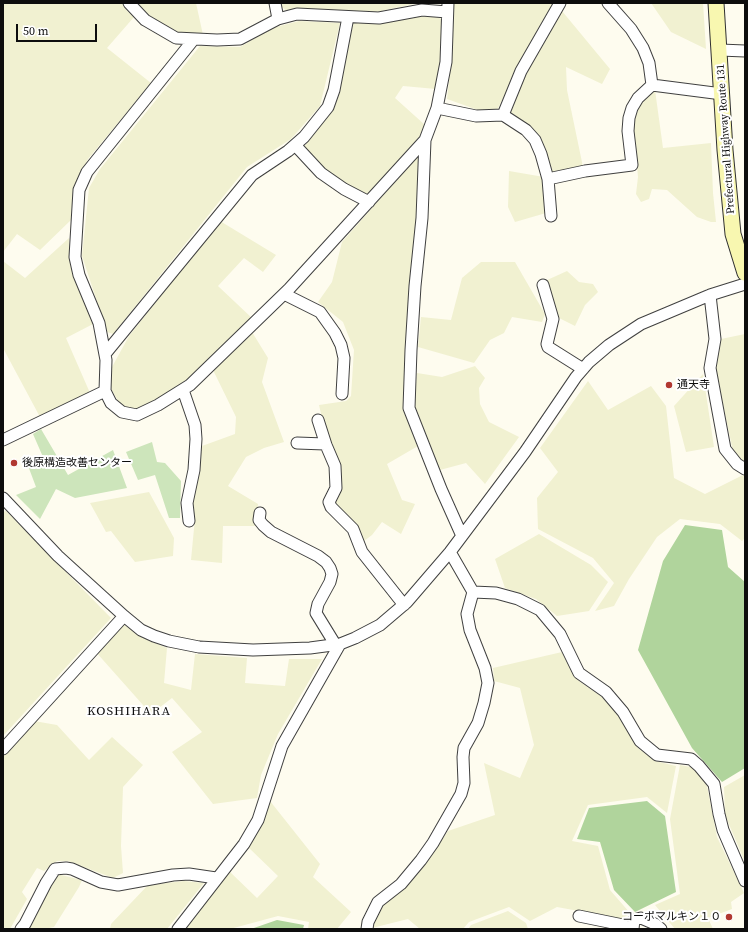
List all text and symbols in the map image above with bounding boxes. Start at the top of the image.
scale bar [18,16,99,42]
text: 50 m [23,23,49,39]
street label: Prefectural Highway Route 131 [714,63,738,215]
place label: 通天寺 [677,378,710,392]
marker: 通天寺 [664,380,674,390]
place label: 後原構造改善センター [22,456,132,470]
marker: 後原構造改善センター [9,458,19,468]
district label: KOSHIHARA [87,704,171,720]
place label: コーポマルキン１０ [622,910,721,924]
marker: コーポマルキン１０ [724,912,734,922]

